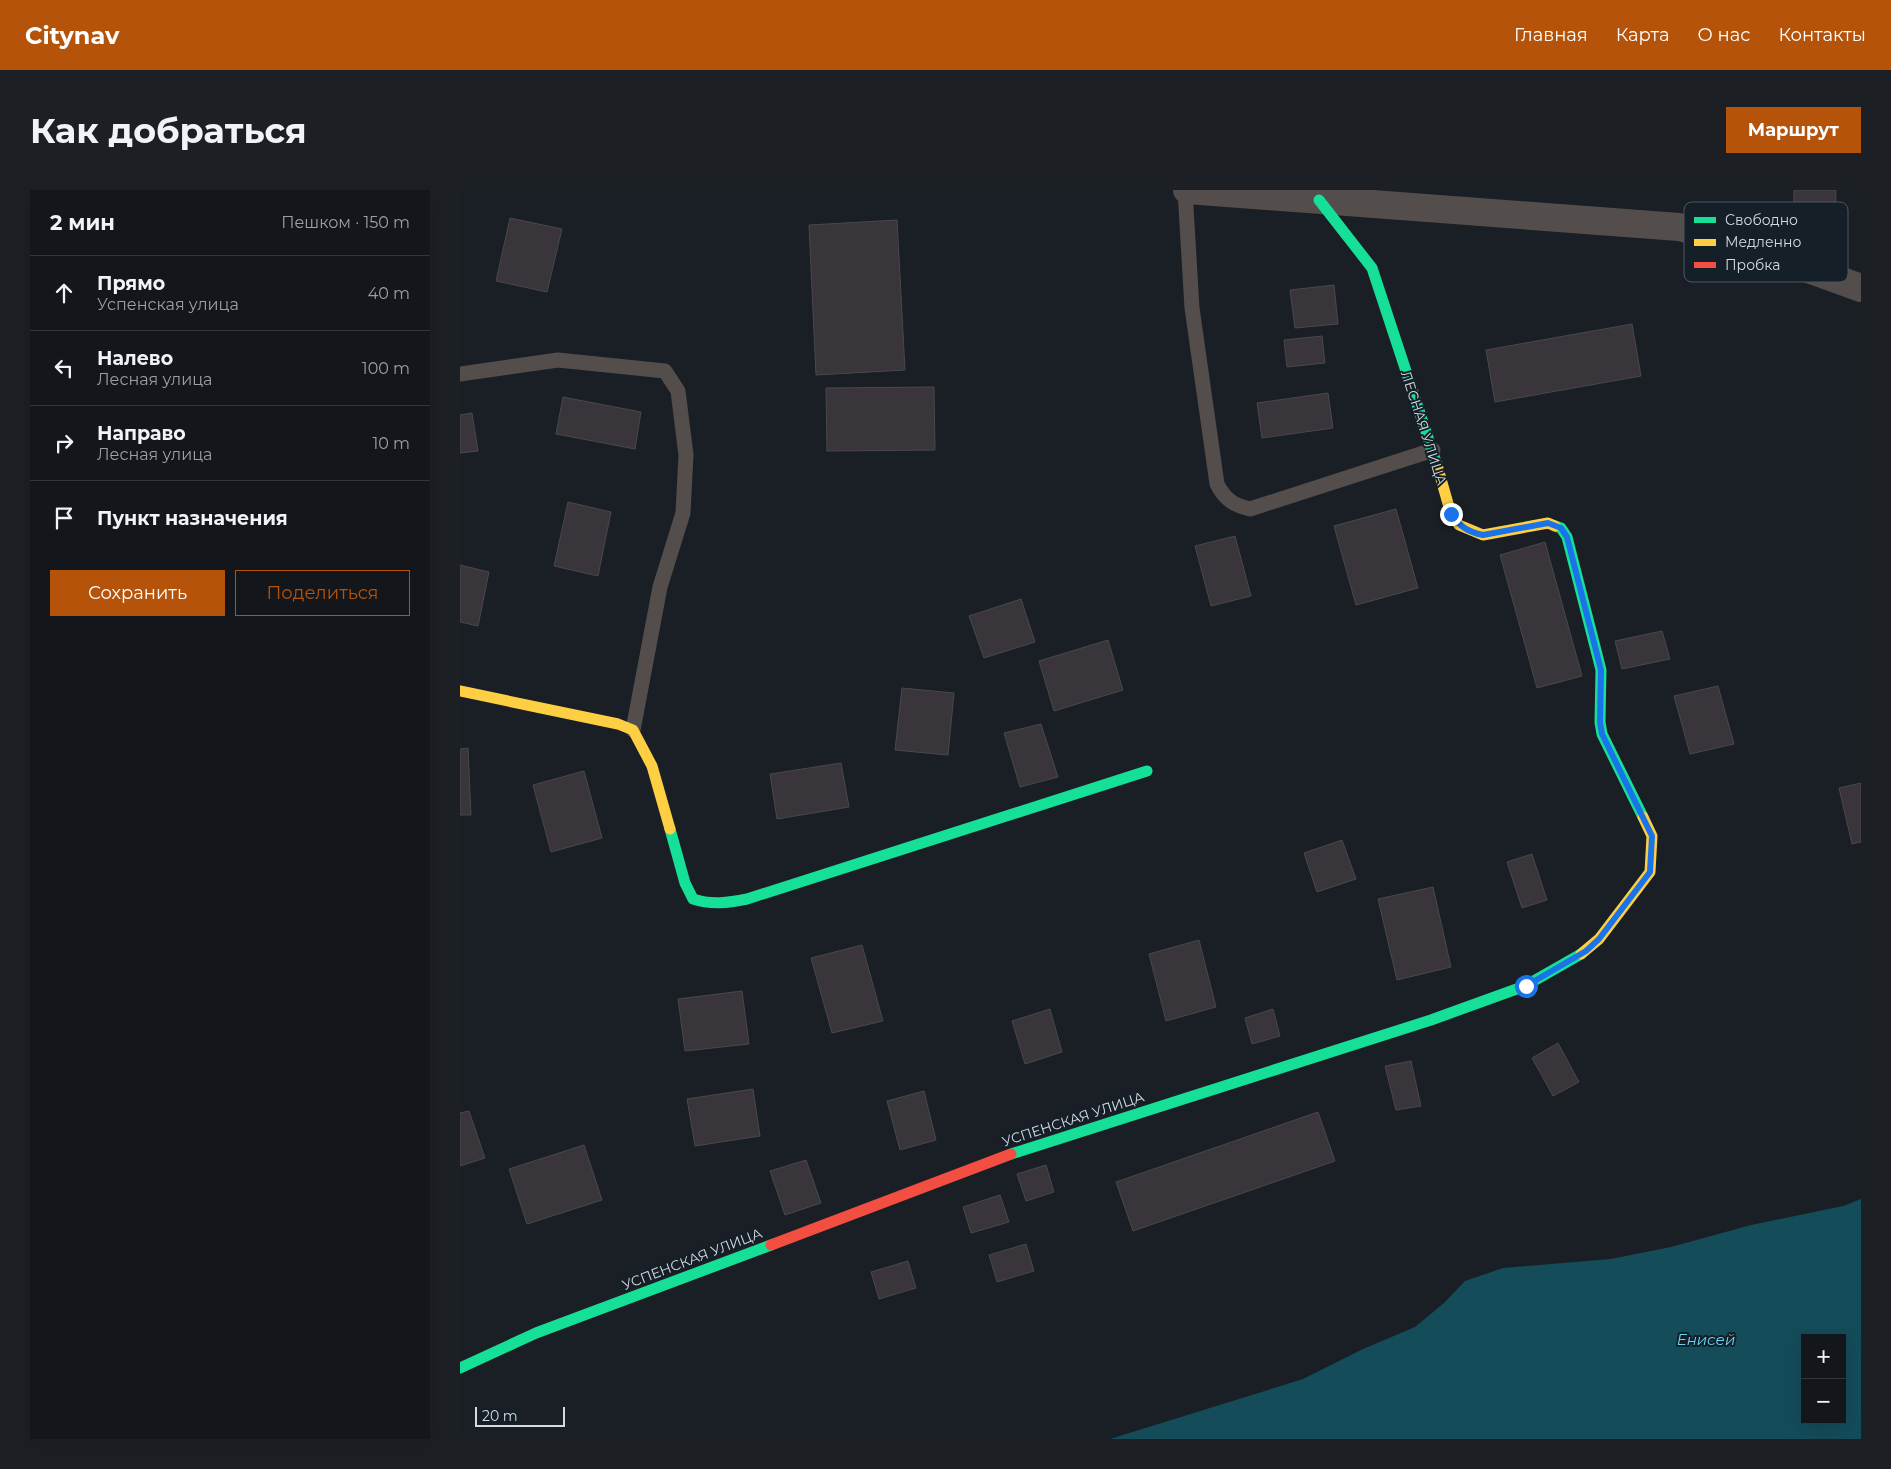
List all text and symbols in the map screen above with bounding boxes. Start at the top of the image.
text: Citynav [25,21,119,50]
text: Главная [1514,24,1588,46]
text: Карта [1616,24,1670,46]
text: О нас [1698,24,1750,46]
text: Контакты [1778,24,1866,46]
button: Маршрут [1726,107,1861,153]
text: Как добраться [30,109,307,152]
legend [1684,202,1848,282]
text: 2 мин [50,210,115,235]
text: Свободно [1725,211,1798,229]
text: Пешком · 150 m [281,213,410,232]
text: Медленно [1725,233,1801,251]
text: Пробка [1725,256,1780,274]
text: Прямо [97,272,165,295]
icon: ahead [50,279,78,307]
text: 40 m [368,284,410,303]
text: Успенская улица [97,295,239,314]
text: Налево [97,347,173,370]
icon: left [50,354,78,382]
text: 100 m [362,359,410,378]
street label: ЛЕСНАЯ УЛИЦА [1397,368,1451,488]
text: Лесная улица [97,370,212,389]
text: Направо [97,422,186,445]
icon: right [50,429,78,457]
text: 10 m [372,434,410,453]
text: Лесная улица [97,445,212,464]
route end [1440,503,1463,526]
icon: arrive [50,504,78,532]
text: Пункт назначения [97,507,288,530]
button: Сохранить [50,570,225,616]
button: Поделиться [235,570,410,616]
route start [1515,975,1538,998]
street label: УСПЕНСКАЯ УЛИЦА [1000,1087,1147,1151]
street label: УСПЕНСКАЯ УЛИЦА [619,1224,765,1294]
water label: Енисей [1677,1330,1735,1349]
map controls [1801,1334,1846,1424]
button: + [1801,1334,1846,1379]
button: − [1801,1379,1846,1424]
scale bar [475,1404,565,1427]
text: 20 m [482,1407,518,1425]

